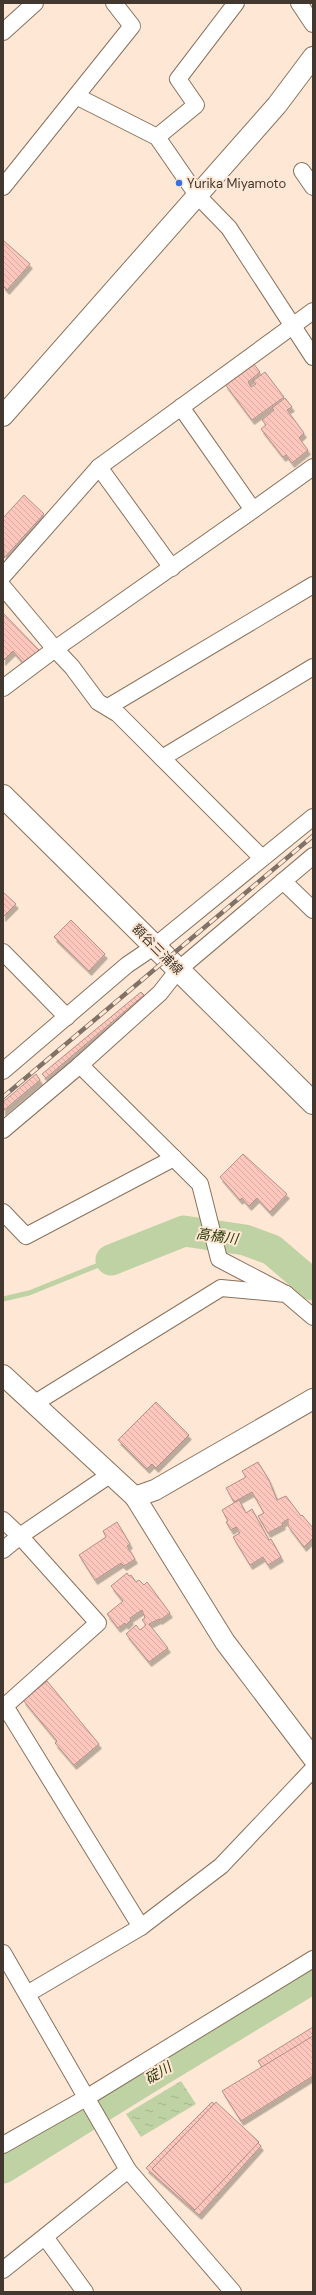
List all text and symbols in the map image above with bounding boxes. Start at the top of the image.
place label: Yurika Miyamoto [187,175,286,192]
marker: Yurika Miyamoto [174,178,184,188]
street label: 額谷三浦線 [129,920,187,978]
water label: 高橋川 [195,1224,241,1248]
water label: 碇川 [141,2057,176,2088]

